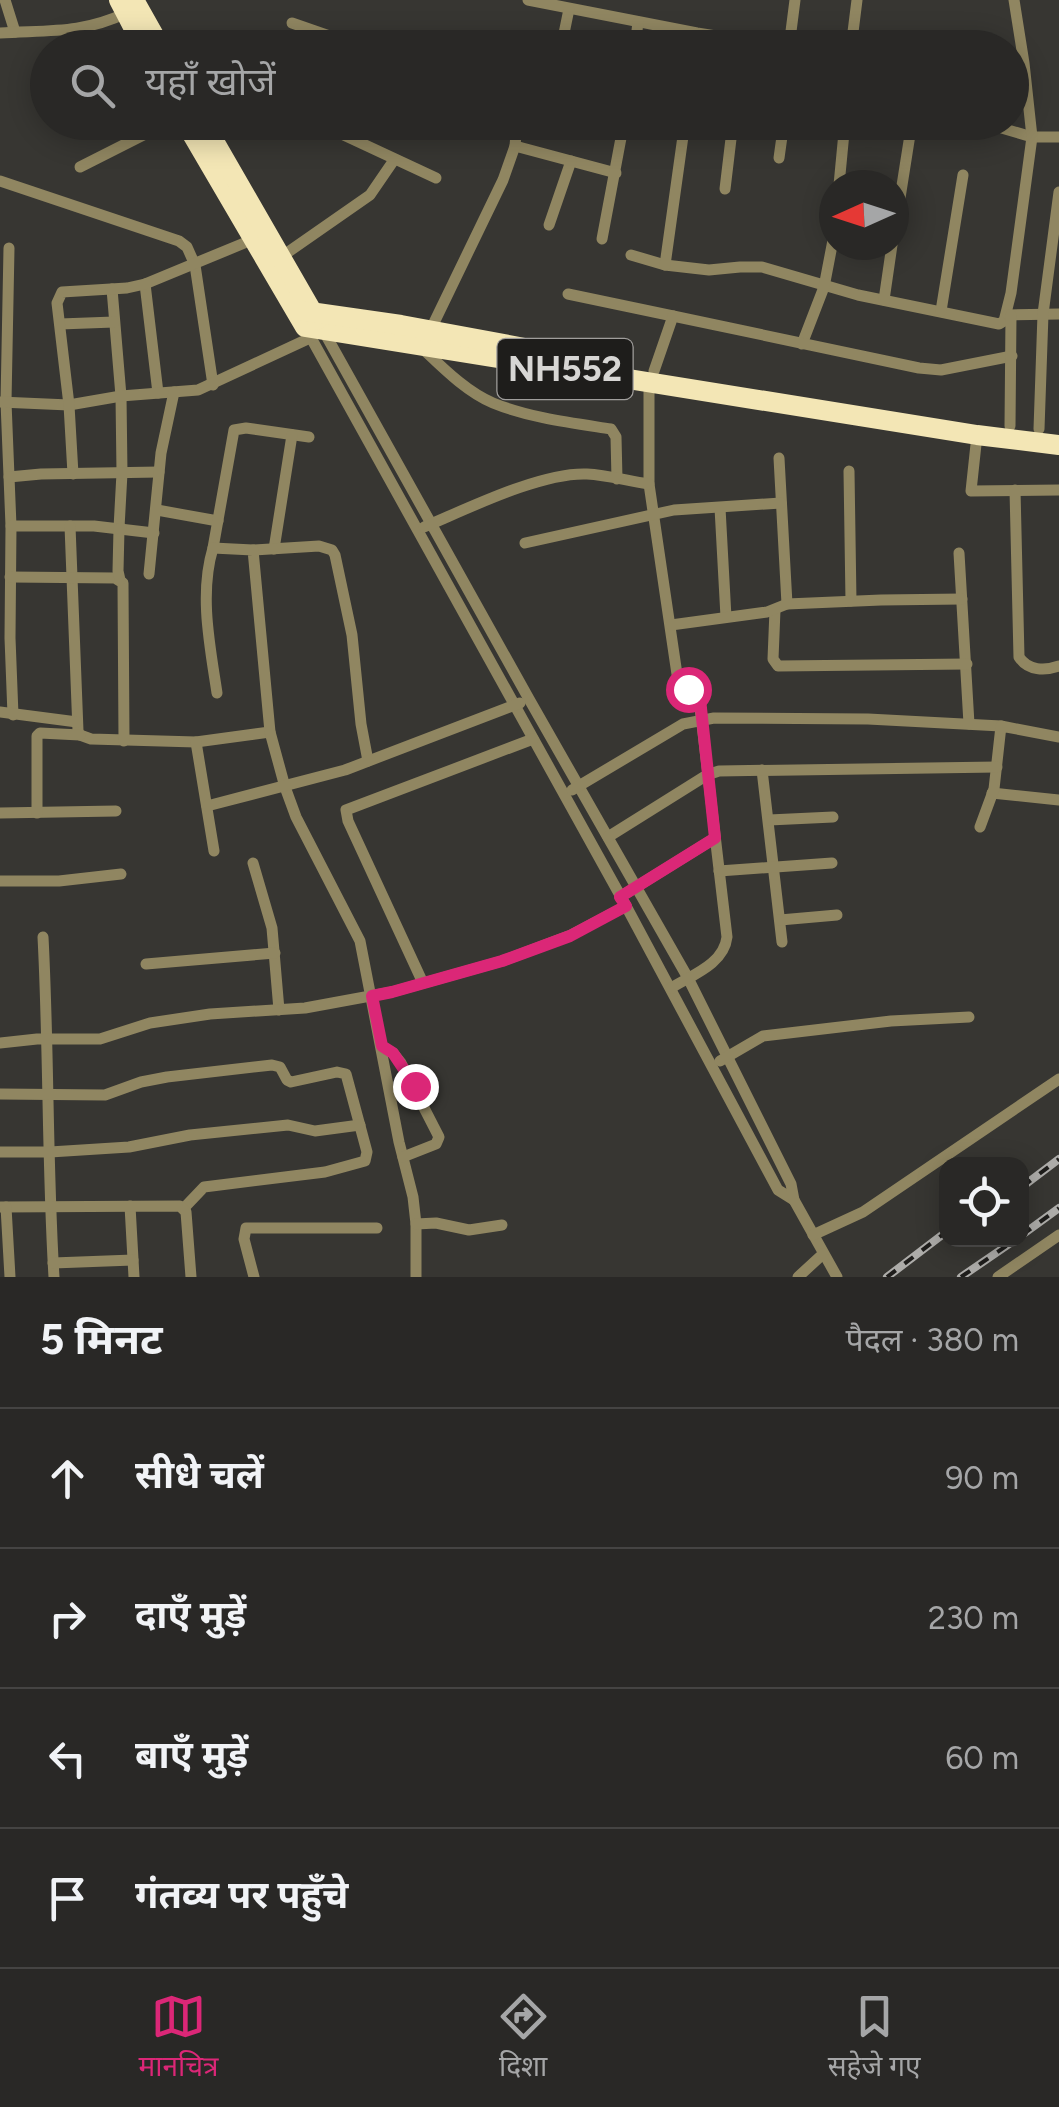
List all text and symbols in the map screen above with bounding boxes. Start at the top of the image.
search box [30,30,1029,140]
icon: search [65,58,120,113]
text: यहाँ खोजें [145,59,276,105]
north arrow [819,170,909,260]
road number: NH552 [498,339,632,399]
route start [666,667,712,713]
route end [393,1064,439,1110]
map controls [939,1157,1029,1247]
button: locate [939,1157,1029,1247]
text: 5 मिनट [40,1314,163,1365]
text: पैदल · 380 m [845,1321,1019,1359]
icon: ahead [40,1451,95,1506]
text: सीधे चलें [135,1452,264,1498]
text: 90 m [945,1459,1019,1497]
icon: right [40,1591,95,1646]
text: दाएँ मुड़ें [135,1592,246,1638]
text: 230 m [928,1599,1019,1637]
icon: left [40,1731,95,1786]
text: बाएँ मुड़ें [135,1732,248,1778]
text: 60 m [945,1739,1019,1777]
icon: arrive [40,1871,95,1926]
text: गंतव्य पर पहुँचे [135,1872,348,1918]
tab: मानचित्र [139,1989,219,2087]
tab: दिशा [496,1989,551,2087]
tab: सहेजे गए [828,1989,920,2087]

